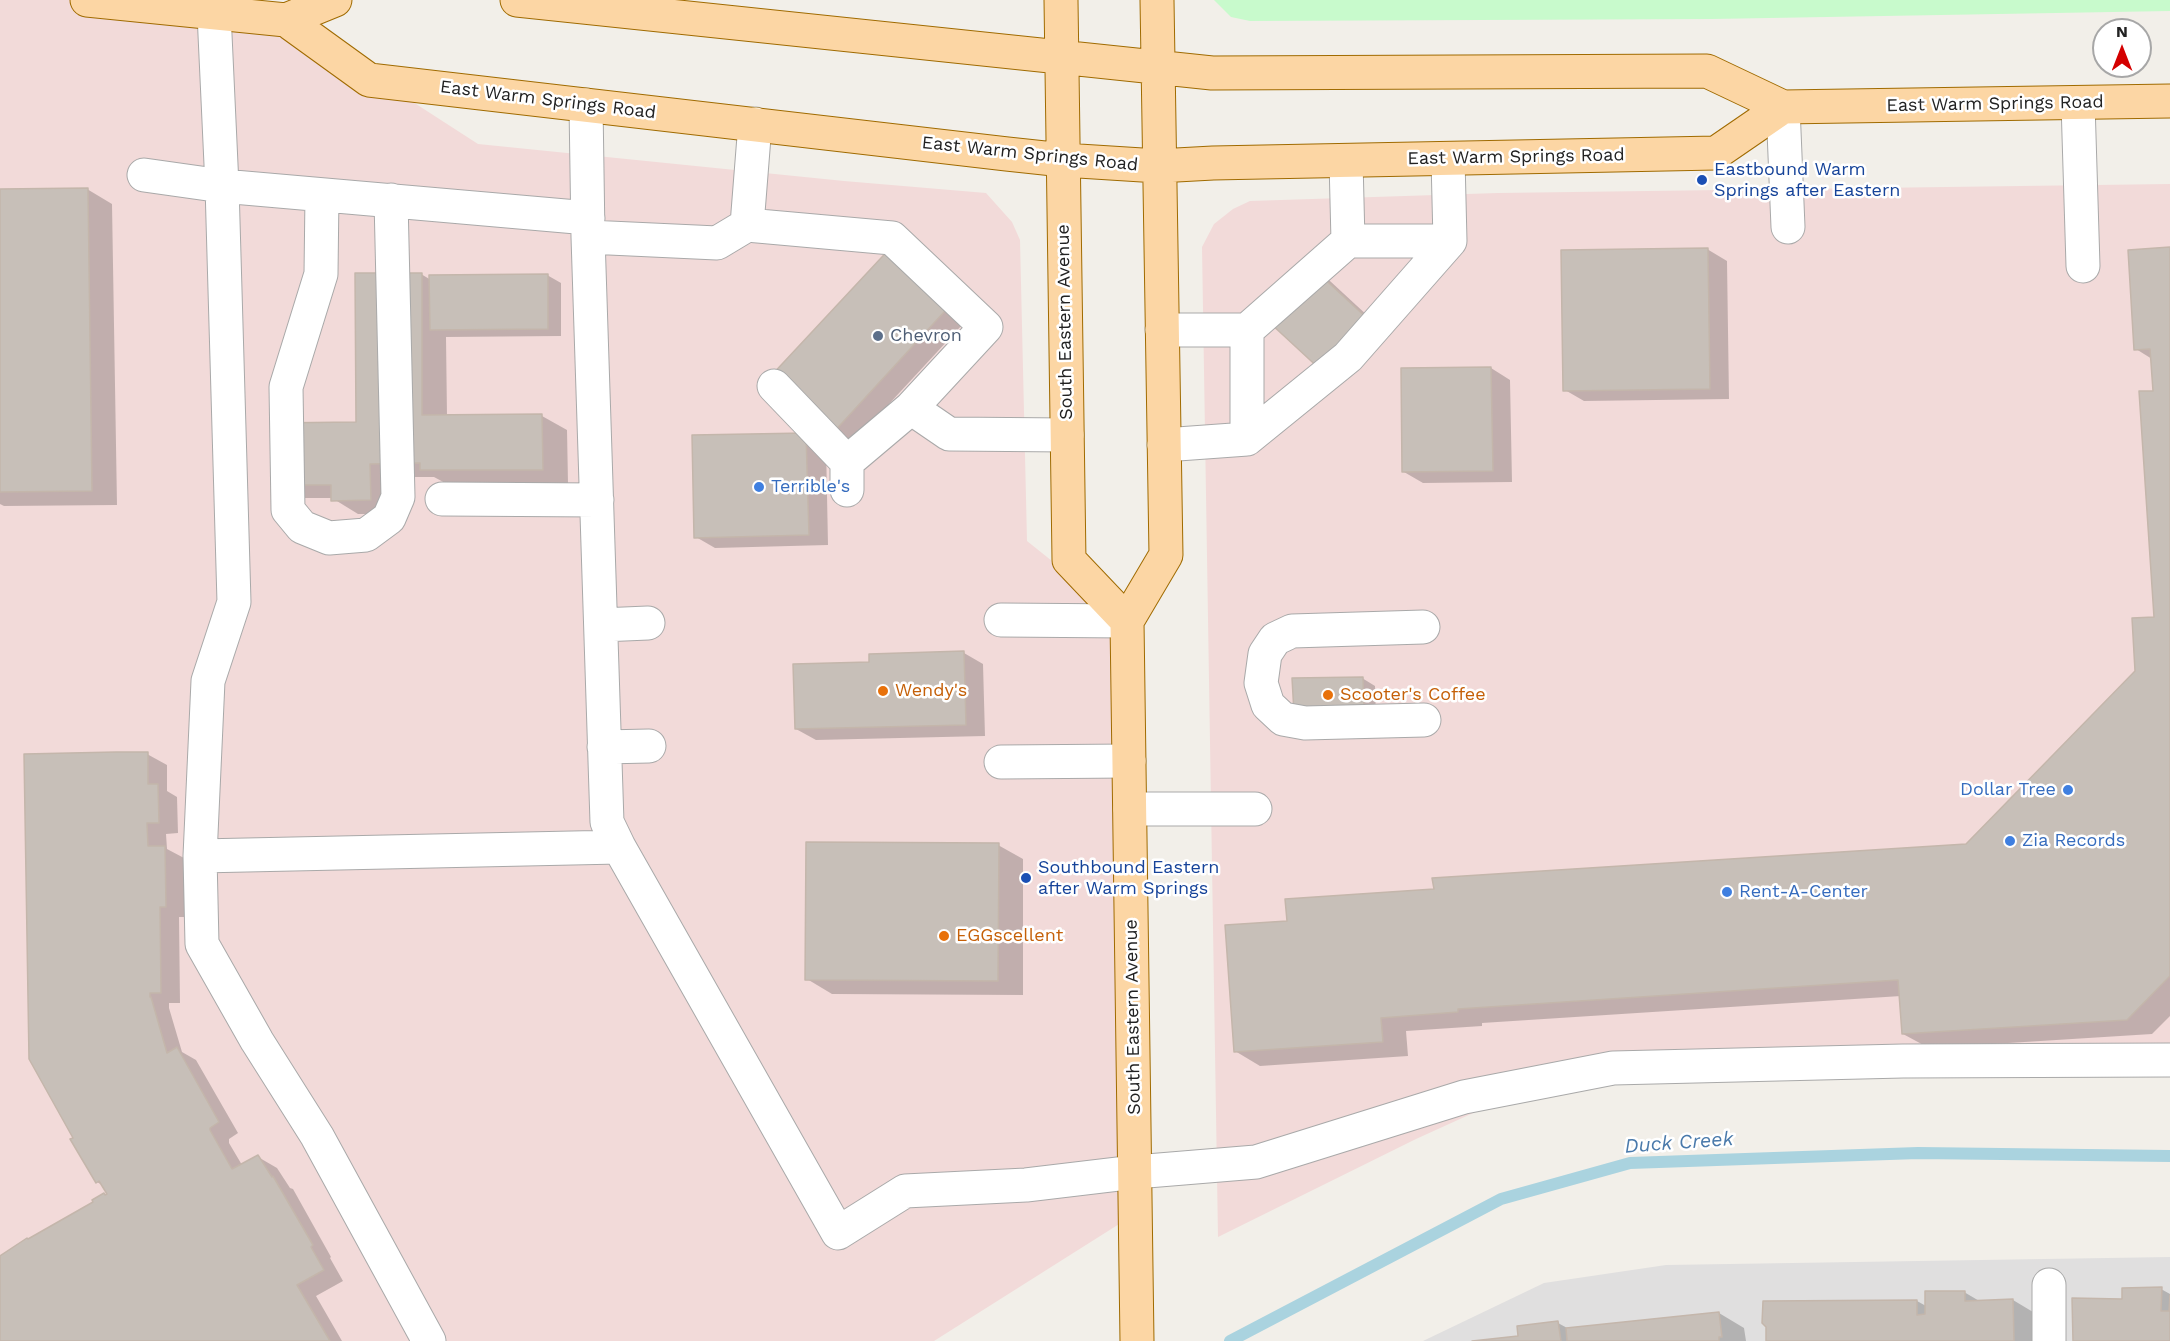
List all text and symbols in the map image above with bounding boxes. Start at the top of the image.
north arrow [2092,18,2152,78]
text: N [2116,22,2128,41]
street label: East Warm Springs Road [439,76,657,124]
street label: East Warm Springs Road [1886,91,2104,117]
street label: East Warm Springs Road [921,132,1139,176]
street label: East Warm Springs Road [1407,144,1625,170]
place label: Eastbound Warm Springs after Eastern [1714,159,1900,201]
marker: Eastbound Warm Springs after Eastern [1695,173,1709,187]
street label: South Eastern Avenue [1052,224,1078,420]
place label: Chevron [890,325,962,347]
marker: Chevron [871,329,885,343]
place label: Terrible's [771,476,850,498]
marker: Terrible's [752,480,766,494]
place label: Wendy's [895,680,967,702]
marker: Wendy's [876,684,890,698]
place label: Scooter's Coffee [1340,684,1486,706]
marker: Scooter's Coffee [1321,688,1335,702]
place label: Dollar Tree [1960,779,2056,801]
marker: Dollar Tree [2061,783,2075,797]
place label: Zia Records [2022,830,2125,852]
marker: Zia Records [2003,834,2017,848]
place label: Southbound Eastern after Warm Springs [1038,857,1219,900]
marker: Southbound Eastern after Warm Springs [1019,871,1033,885]
place label: Rent-A-Center [1739,881,1868,903]
marker: Rent-A-Center [1720,885,1734,899]
street label: South Eastern Avenue [1120,919,1146,1115]
place label: EGGscellent [956,925,1063,947]
marker: EGGscellent [937,929,951,943]
water label: Duck Creek [1624,1127,1734,1159]

